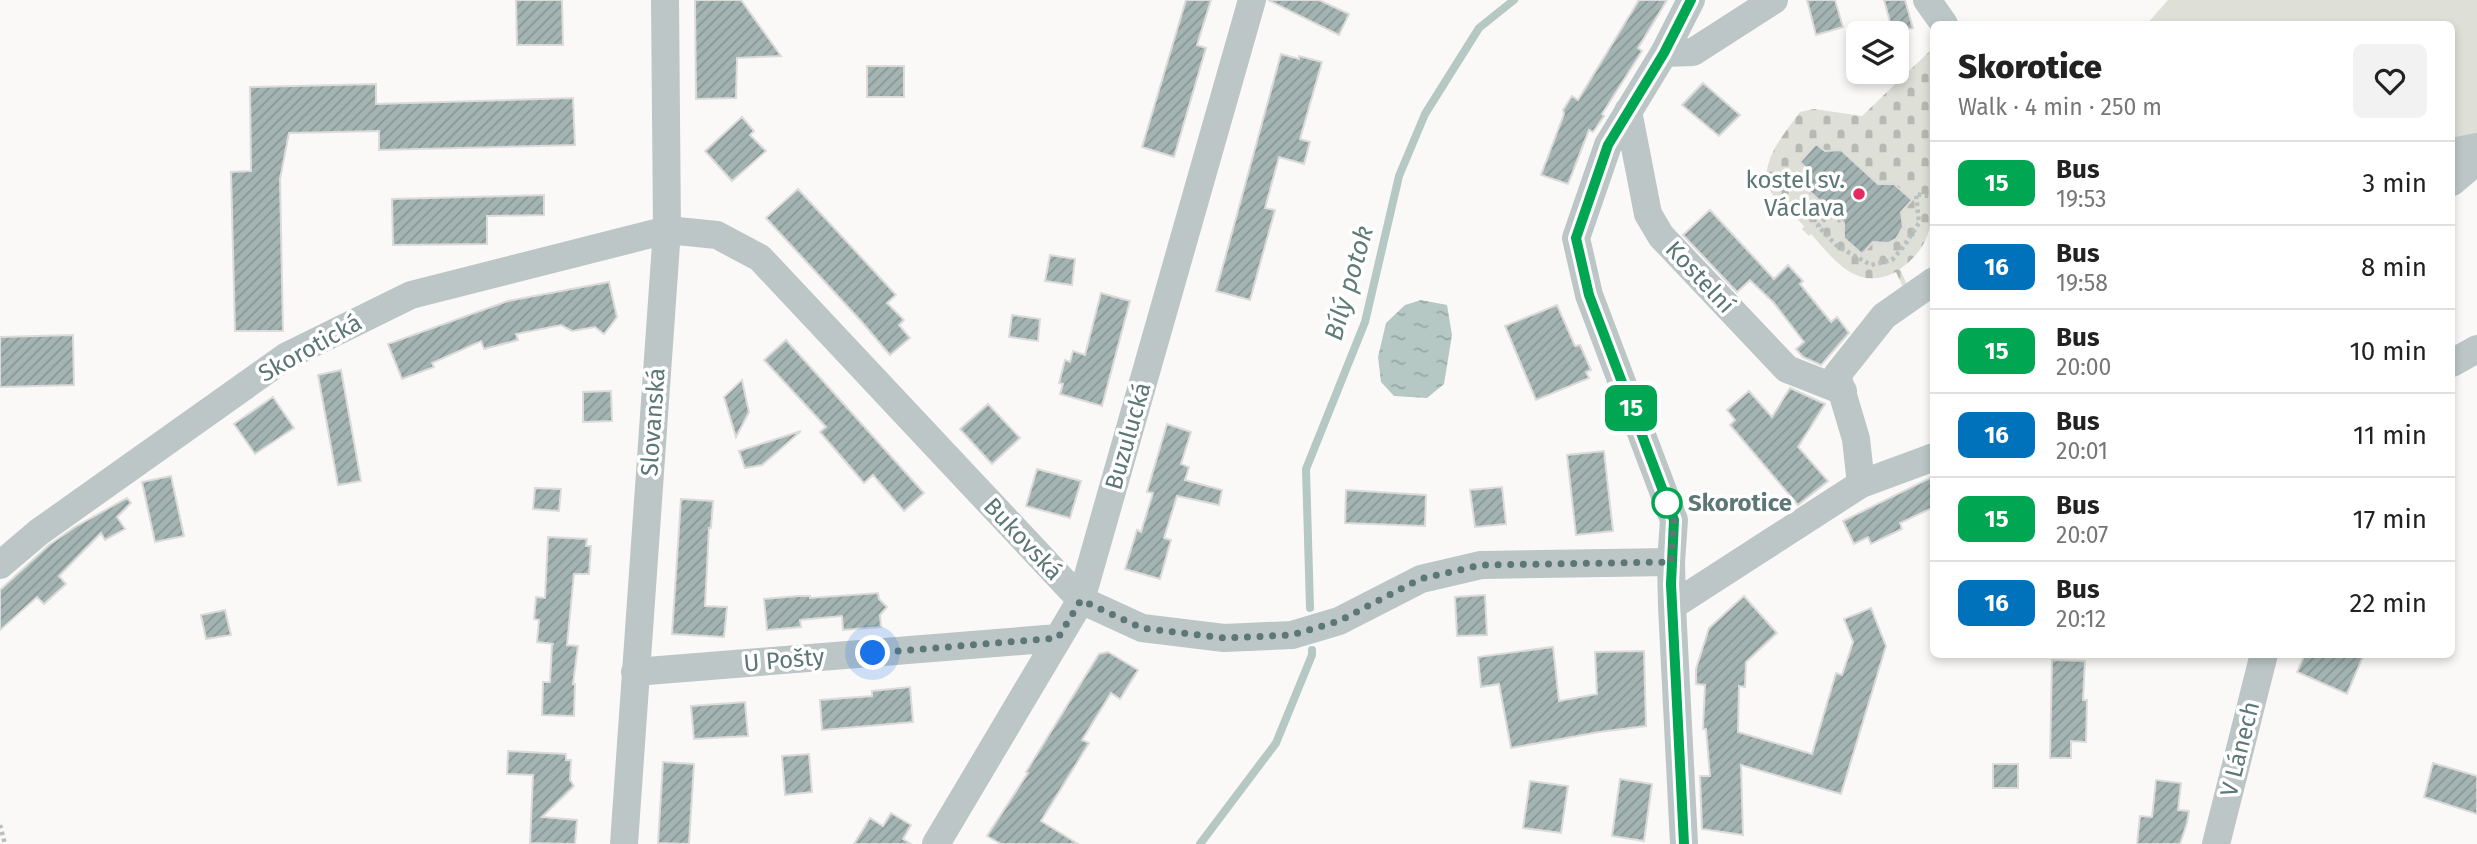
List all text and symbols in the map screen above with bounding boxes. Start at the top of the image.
map controls [1846,21,1909,84]
button: layers [1846,21,1909,84]
button: heart [2353,44,2427,118]
text: Skorotice [1958,47,2102,87]
text: Walk · 4 min · 250 m [1958,93,2162,121]
text: Bus [2056,154,2099,185]
place label: kostel sv. Václava [1746,166,1845,222]
text: 3 min [2362,168,2427,199]
text: 15 [1985,169,2009,197]
text: 19:53 [2056,185,2107,213]
marker: kostel sv. Václava [1851,186,1867,202]
water label: Bílý potok [1318,222,1380,344]
street label: Kostelní [1660,235,1740,319]
text: Bus [2056,238,2099,269]
text: 8 min [2361,252,2427,283]
text: 16 [1984,253,2009,281]
text: 19:58 [2056,269,2108,297]
street label: Skorotická [254,308,366,388]
text: Bus [2056,322,2099,353]
text: 10 min [2349,336,2427,367]
text: 15 [1985,337,2009,365]
text: 20:00 [2056,353,2111,381]
street label: Slovanská [635,367,671,477]
street label: Buzulucká [1099,379,1157,493]
line badge: 15 [1600,385,1662,431]
text: 15 [1619,394,1643,422]
text: Bus [2056,406,2099,437]
text: 11 min [2353,420,2427,451]
text: 16 [1984,421,2009,449]
text: 20:01 [2056,437,2108,465]
marker: Skorotice [1652,488,1682,518]
place label: Skorotice [1688,489,1792,517]
text: Bus [2056,490,2099,521]
street label: Bukovská [978,492,1068,586]
text: 17 min [2352,504,2427,535]
text: 15 [1985,505,2009,533]
text: 20:07 [2056,521,2108,549]
text: Bus [2056,574,2099,605]
text: 22 min [2350,588,2427,619]
text: 16 [1984,589,2009,617]
text: 20:12 [2056,605,2106,633]
your location [855,635,890,670]
street label: U Pošty [742,643,826,677]
street label: V Lánech [2215,698,2265,800]

